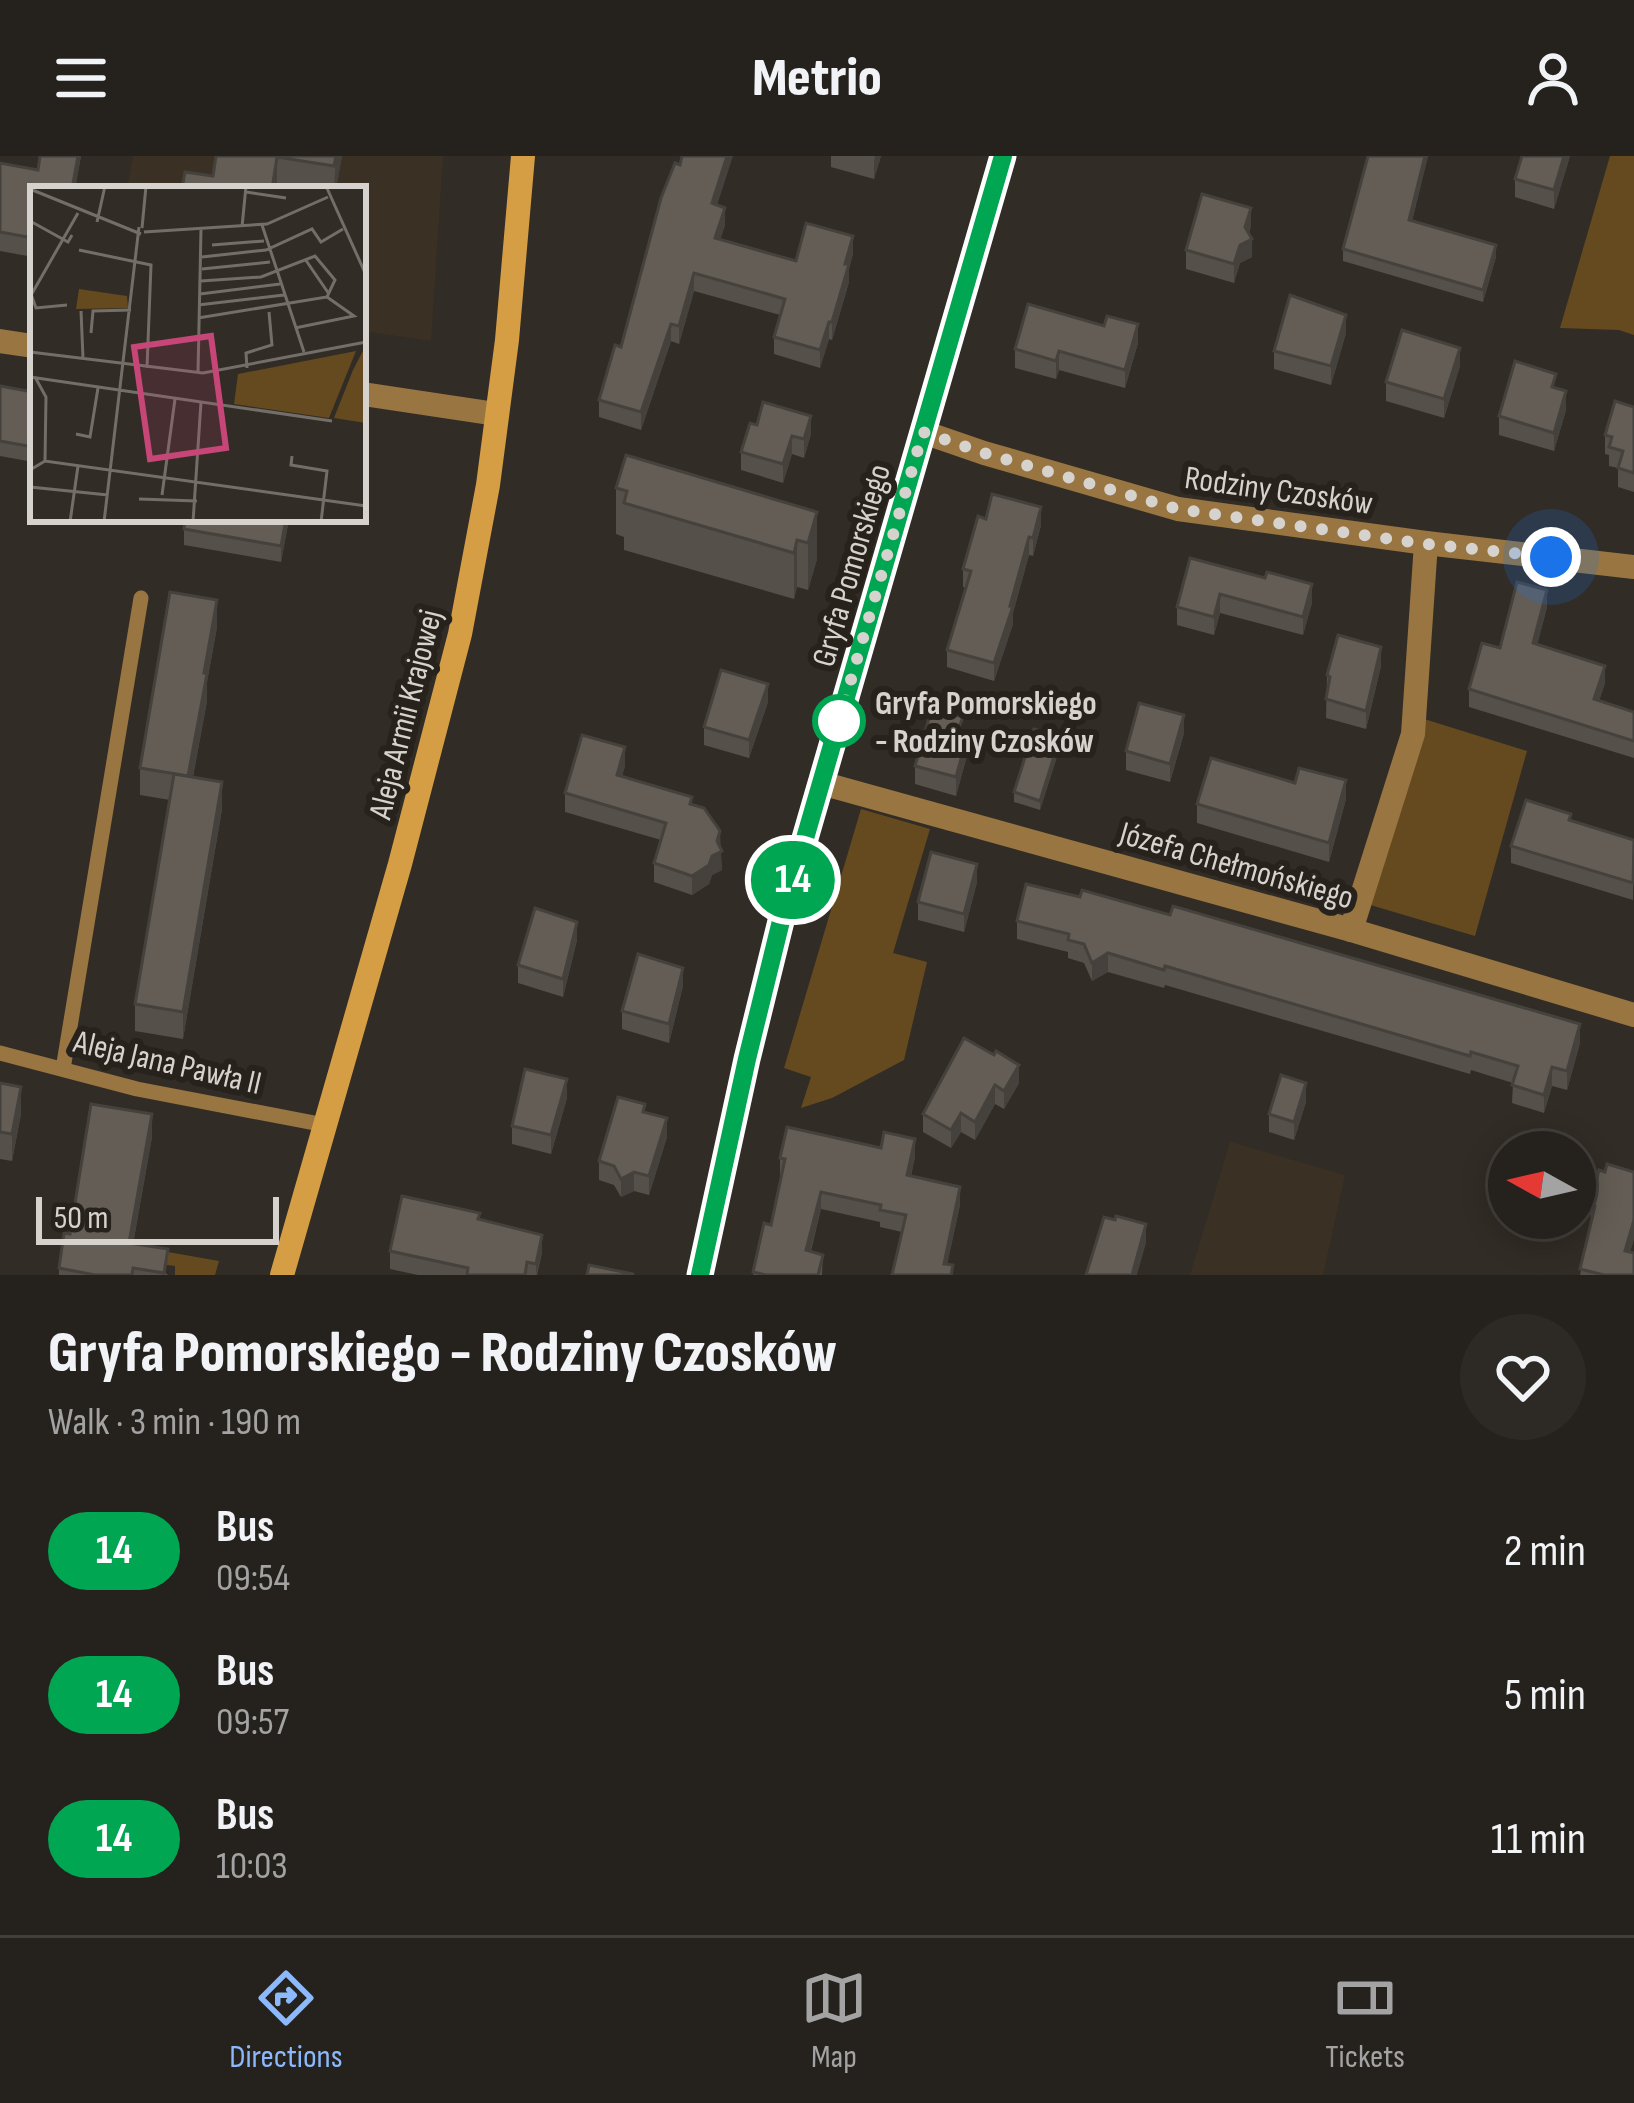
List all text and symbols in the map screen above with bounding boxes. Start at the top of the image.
icon: menu [48,45,114,111]
icon: person [1520,45,1586,111]
text: Metrio [752,46,882,111]
inset map [30,186,366,522]
street label: Rodziny Czosków [1182,458,1375,524]
street label: Gryfa Pomorskiego [804,460,900,671]
your location [1521,527,1581,587]
street label: Aleja Armii Krajowej [360,606,451,824]
place label: Gryfa Pomorskiego - Rodziny Czosków [875,684,1097,762]
marker: Gryfa Pomorskiego - Rodziny Czosków [814,696,864,746]
street label: Józefa Chełmońskiego [1114,813,1358,918]
line badge: 14 [739,841,847,919]
text: 14 [775,854,811,905]
street label: Aleja Jana Pawła II [69,1022,265,1104]
north arrow [1488,1131,1596,1239]
map controls [1488,1131,1596,1239]
scale bar [36,1191,279,1244]
text: 50 m [54,1198,108,1238]
button: heart [1460,1314,1586,1440]
text: Gryfa Pomorskiego - Rodziny Czosków [48,1320,837,1388]
text: Walk · 3 min · 190 m [48,1399,301,1446]
text: Bus [216,1500,274,1555]
text: 2 min [1504,1524,1586,1579]
text: 14 [96,1525,132,1576]
text: 09:54 [216,1555,290,1602]
text: Bus [216,1644,274,1699]
text: 5 min [1504,1668,1586,1723]
text: 14 [96,1669,132,1720]
text: 09:57 [216,1699,289,1746]
text: Bus [216,1788,274,1843]
text: 11 min [1491,1812,1586,1867]
text: 14 [96,1813,132,1864]
text: 10:03 [216,1843,288,1890]
tab: Directions [229,1965,343,2077]
tab: Map [801,1965,867,2077]
tab: Tickets [1325,1965,1405,2077]

